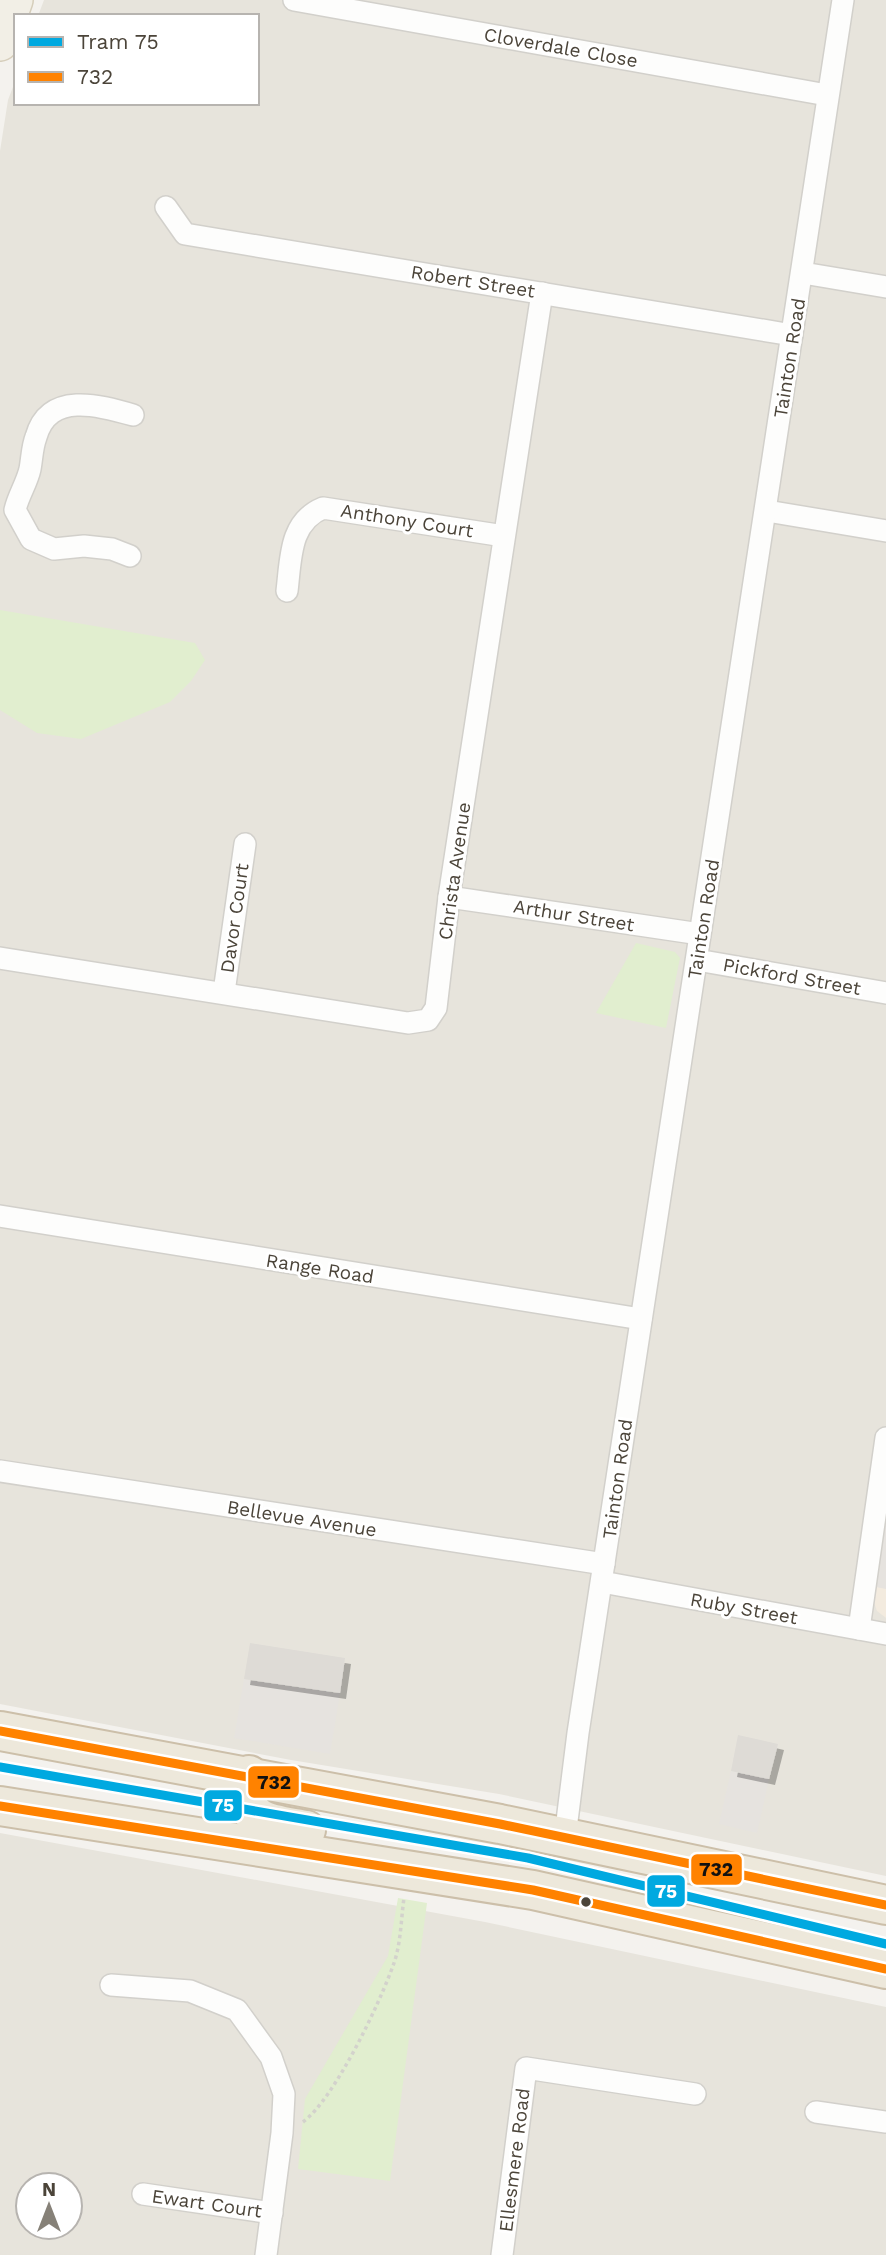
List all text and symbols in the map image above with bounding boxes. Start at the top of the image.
legend [14,14,259,105]
street label: Cloverdale Close [482,23,640,72]
text: Tram 75 [77,29,159,54]
text: 732 [77,64,113,89]
street label: Robert Street [409,260,537,303]
street label: Tainton Road [769,297,810,420]
street label: Anthony Court [339,499,475,542]
street label: Christa Avenue [433,801,476,941]
street label: Tainton Road [683,858,724,981]
street label: Davor Court [215,862,254,974]
street label: Arthur Street [512,895,636,936]
street label: Pickford Street [721,953,863,1000]
street label: Range Road [264,1249,376,1288]
street label: Tainton Road [598,1418,637,1541]
street label: Bellevue Avenue [225,1495,378,1542]
street label: Ruby Street [688,1588,800,1629]
line badge: 732 [247,1765,300,1799]
text: 732 [257,1771,291,1794]
line badge: 75 [203,1789,243,1822]
text: 75 [212,1794,234,1817]
line badge: 732 [690,1853,743,1886]
text: 732 [699,1858,733,1881]
line badge: 75 [646,1874,686,1908]
text: 75 [655,1880,677,1903]
unlabelled marker [579,1895,593,1909]
street label: Ellesmere Road [494,2087,535,2233]
north arrow [14,2171,84,2241]
text: N [42,2178,56,2201]
street label: Ewart Court [150,2184,264,2223]

